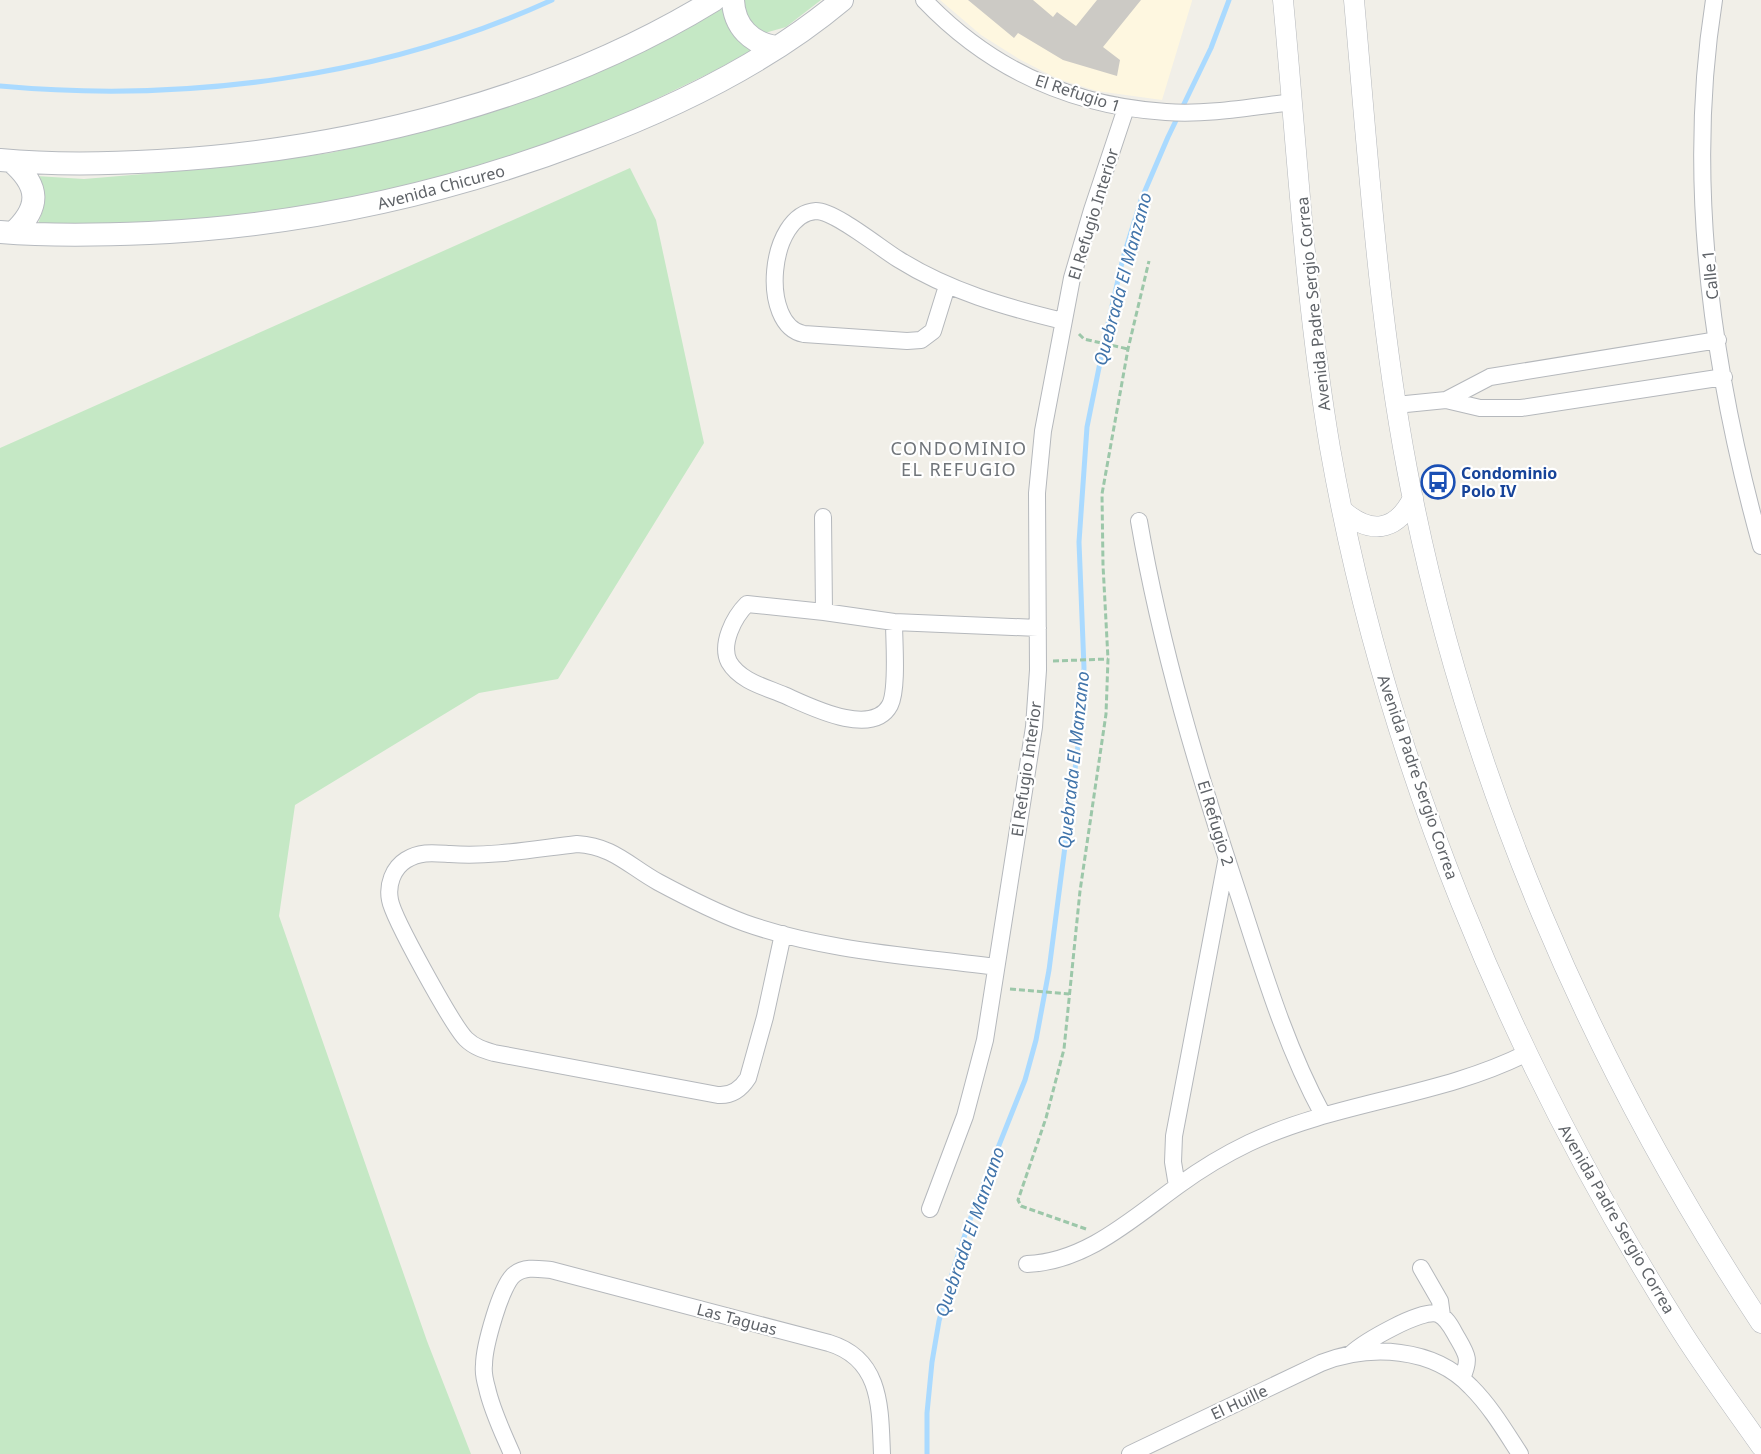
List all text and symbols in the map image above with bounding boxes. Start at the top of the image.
street label: El Refugio 1 [1033,69,1123,117]
street label: El Refugio Interior [1063,145,1124,282]
street label: Avenida Chicureo [375,159,507,215]
water label: Quebrada El Manzano [1087,190,1157,368]
street label: Avenida Padre Sergio Correa [1291,196,1335,412]
street label: Calle 1 [1696,249,1724,301]
district label: CONDOMINIO EL REFUGIO [890,436,1028,481]
place label: Condominio Polo IV [1461,462,1557,502]
bus stop icon: Condominio Polo IV [1420,464,1456,500]
water label: Quebrada El Manzano [1052,670,1094,850]
street label: Avenida Padre Sergio Correa [1373,672,1463,882]
street label: El Refugio Interior [1006,699,1046,838]
street label: El Refugio 2 [1193,777,1239,869]
street label: Avenida Padre Sergio Correa [1554,1120,1680,1318]
water label: Quebrada El Manzano [929,1143,1009,1320]
street label: Las Taguas [694,1298,780,1340]
street label: El Huille [1207,1379,1271,1425]

